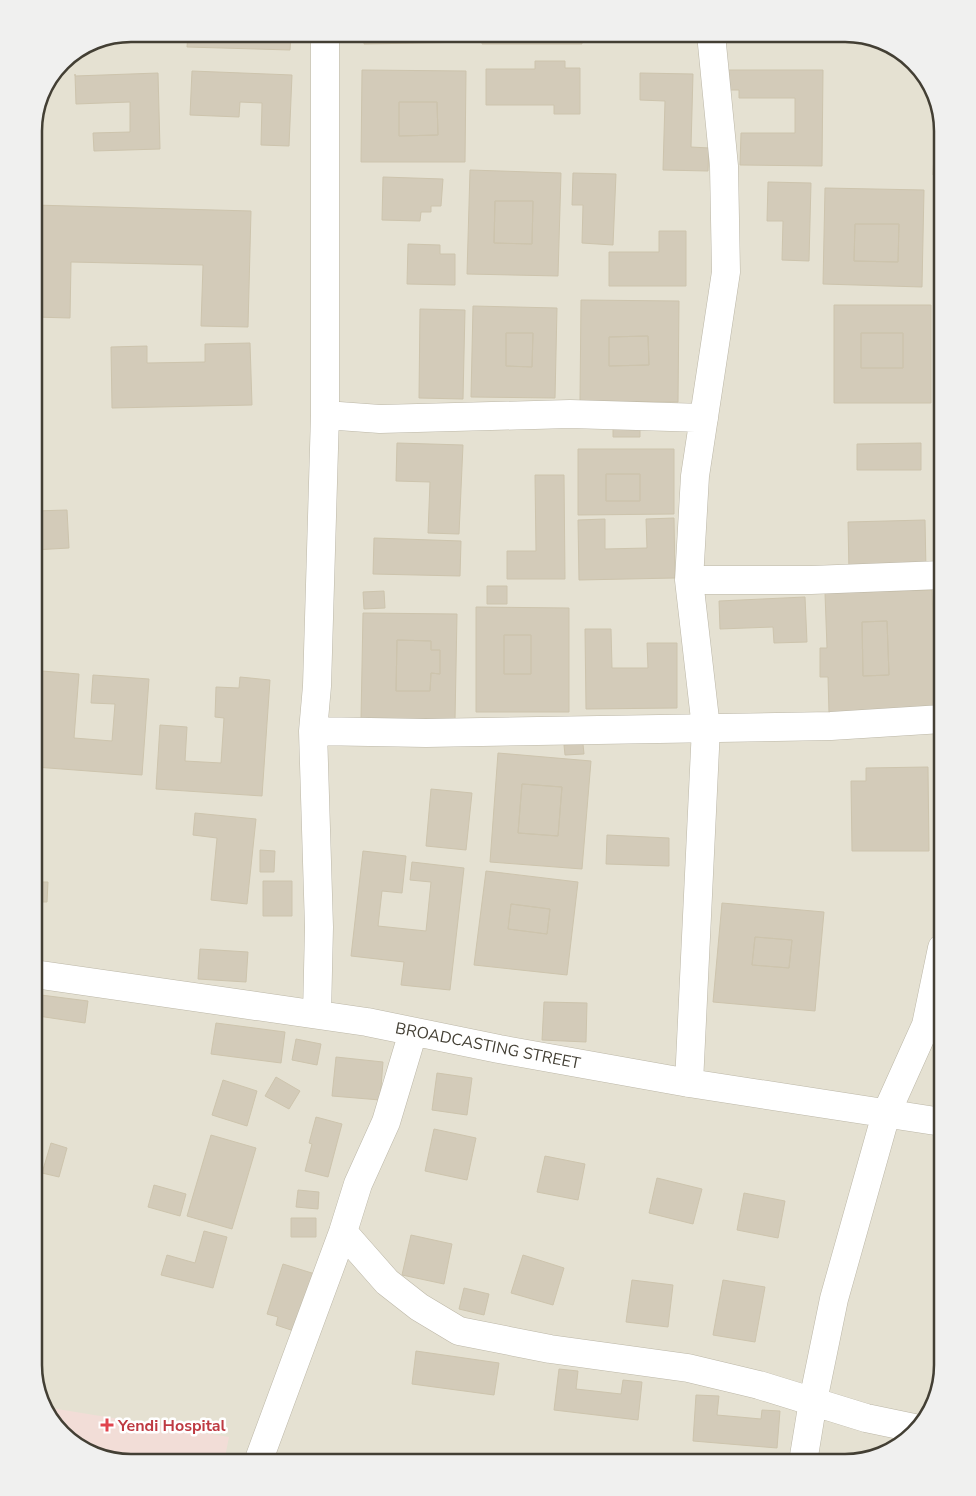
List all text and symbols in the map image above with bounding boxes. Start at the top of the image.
street label: BROADCASTING STREET [393,1017,583,1075]
place label: Yendi Hospital [117,1415,226,1437]
marker: Yendi Hospital [100,1418,114,1432]

